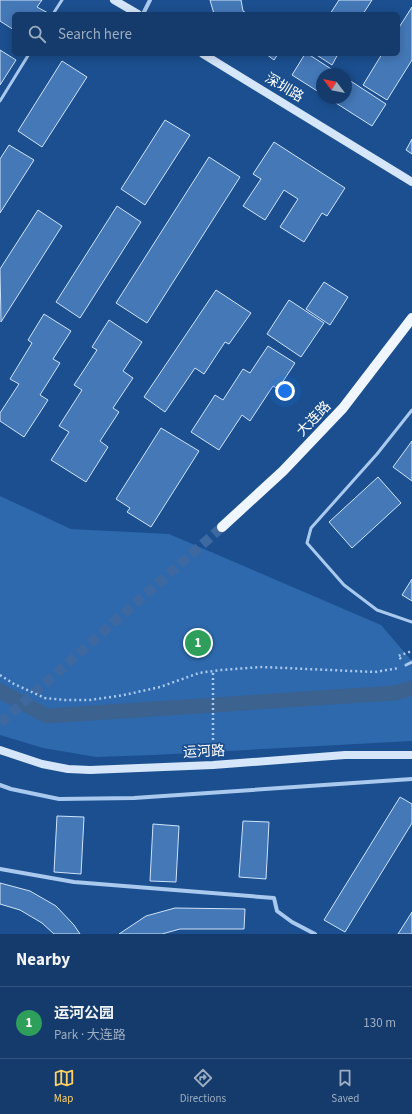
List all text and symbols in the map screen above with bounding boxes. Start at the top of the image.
search box [12,12,400,56]
icon: search [26,23,48,45]
text: Search here [58,24,132,45]
north arrow [316,68,352,104]
street label: 深圳路 [261,69,307,107]
your location [275,381,295,401]
street label: 大连路 [292,397,336,441]
pin: 1 [185,628,211,658]
street label: 运河路 [183,741,225,763]
text: Nearby [16,948,70,972]
text: 运河公园 [54,1003,114,1024]
text: 1 [26,1014,32,1032]
text: 130 m [363,1014,396,1032]
text: Park · 大连路 [54,1026,126,1044]
tab: Map [53,1067,75,1106]
tab: Directions [180,1067,226,1106]
tab: Saved [331,1067,359,1106]

